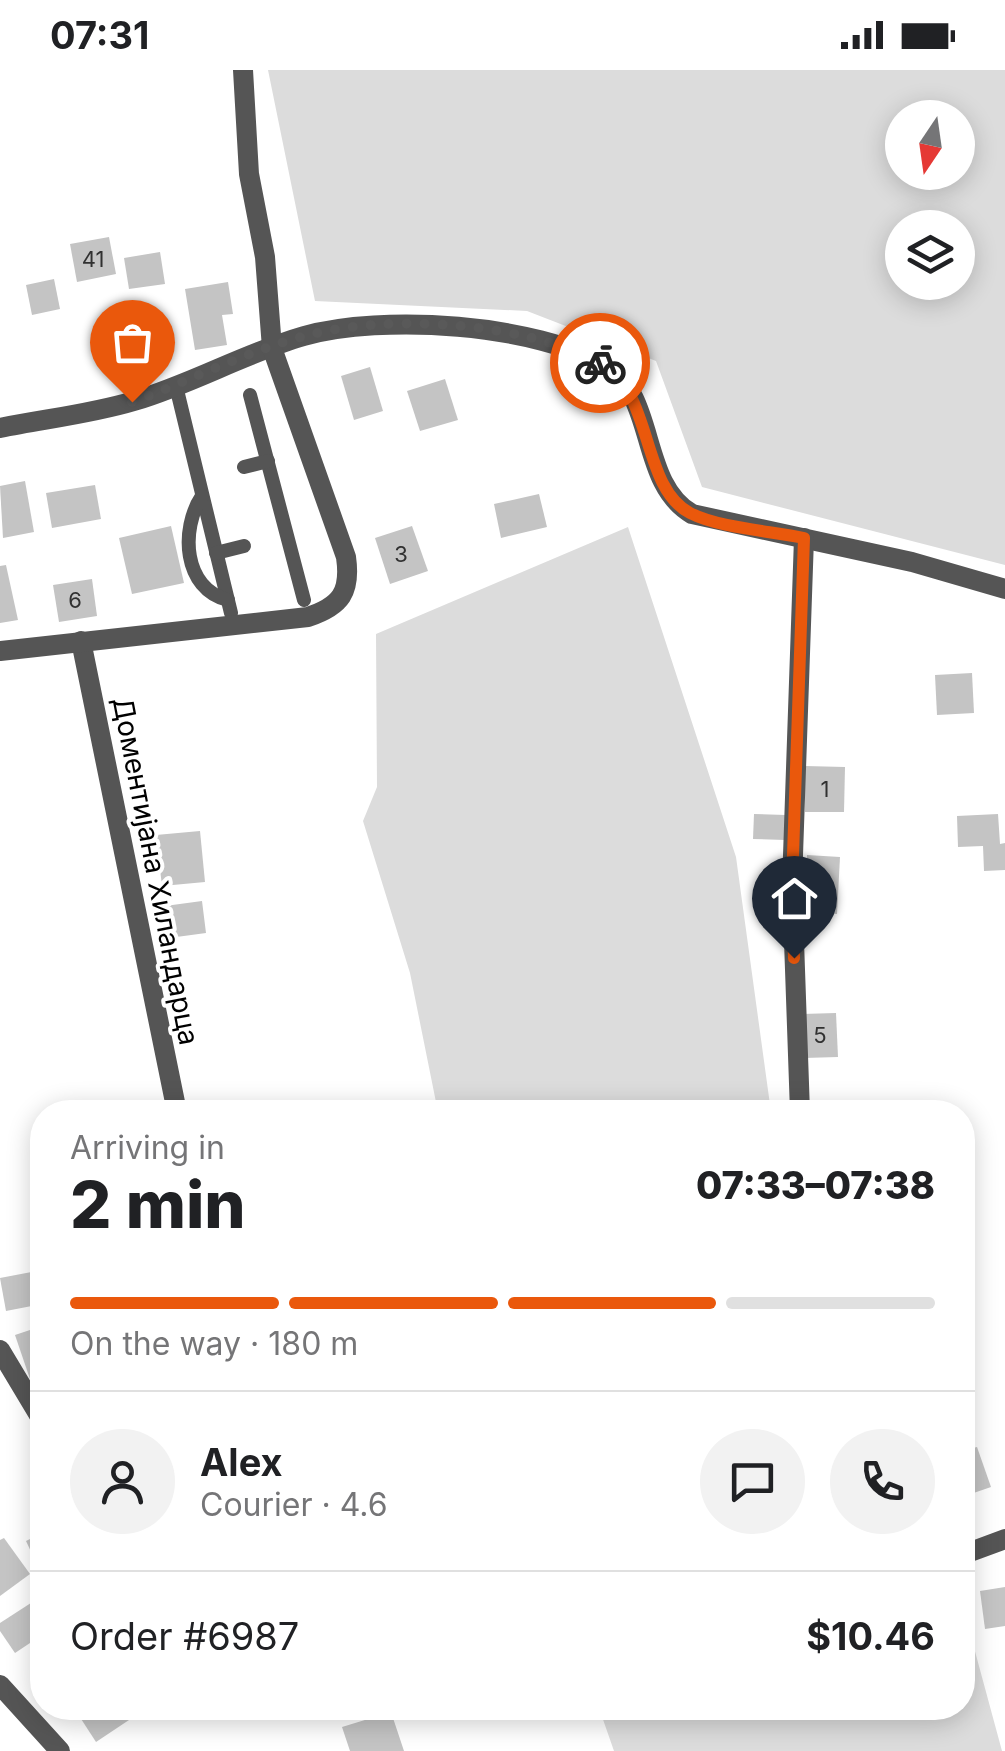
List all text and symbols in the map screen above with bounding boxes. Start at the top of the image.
text: 07:31 [50,12,149,58]
north arrow [885,100,975,190]
map controls [885,100,975,300]
button: layers [885,210,975,300]
house number: 41 [82,246,104,272]
pin [90,300,175,403]
courier [550,313,650,413]
icon: bag [105,315,160,370]
icon: bike [573,336,628,391]
house number: 3 [394,541,408,567]
house number: 6 [68,587,82,613]
street label: Доментијана Хиландарца [106,694,206,1048]
house number: 1 [821,776,829,802]
pin [752,856,837,959]
icon: home [767,871,822,926]
house number: 5 [813,1022,827,1048]
text: Arriving in [70,1128,225,1167]
text: 07:33–07:38 [696,1162,935,1208]
text: 2 min [70,1165,246,1244]
text: On the way · 180 m [70,1324,358,1363]
button: person [70,1429,175,1534]
button: chat [700,1429,805,1534]
button: phone [830,1429,935,1534]
text: Alex [200,1439,283,1485]
text: Courier · 4.6 [200,1485,388,1524]
text: Order #6987 [70,1613,299,1659]
text: $10.46 [806,1613,935,1659]

